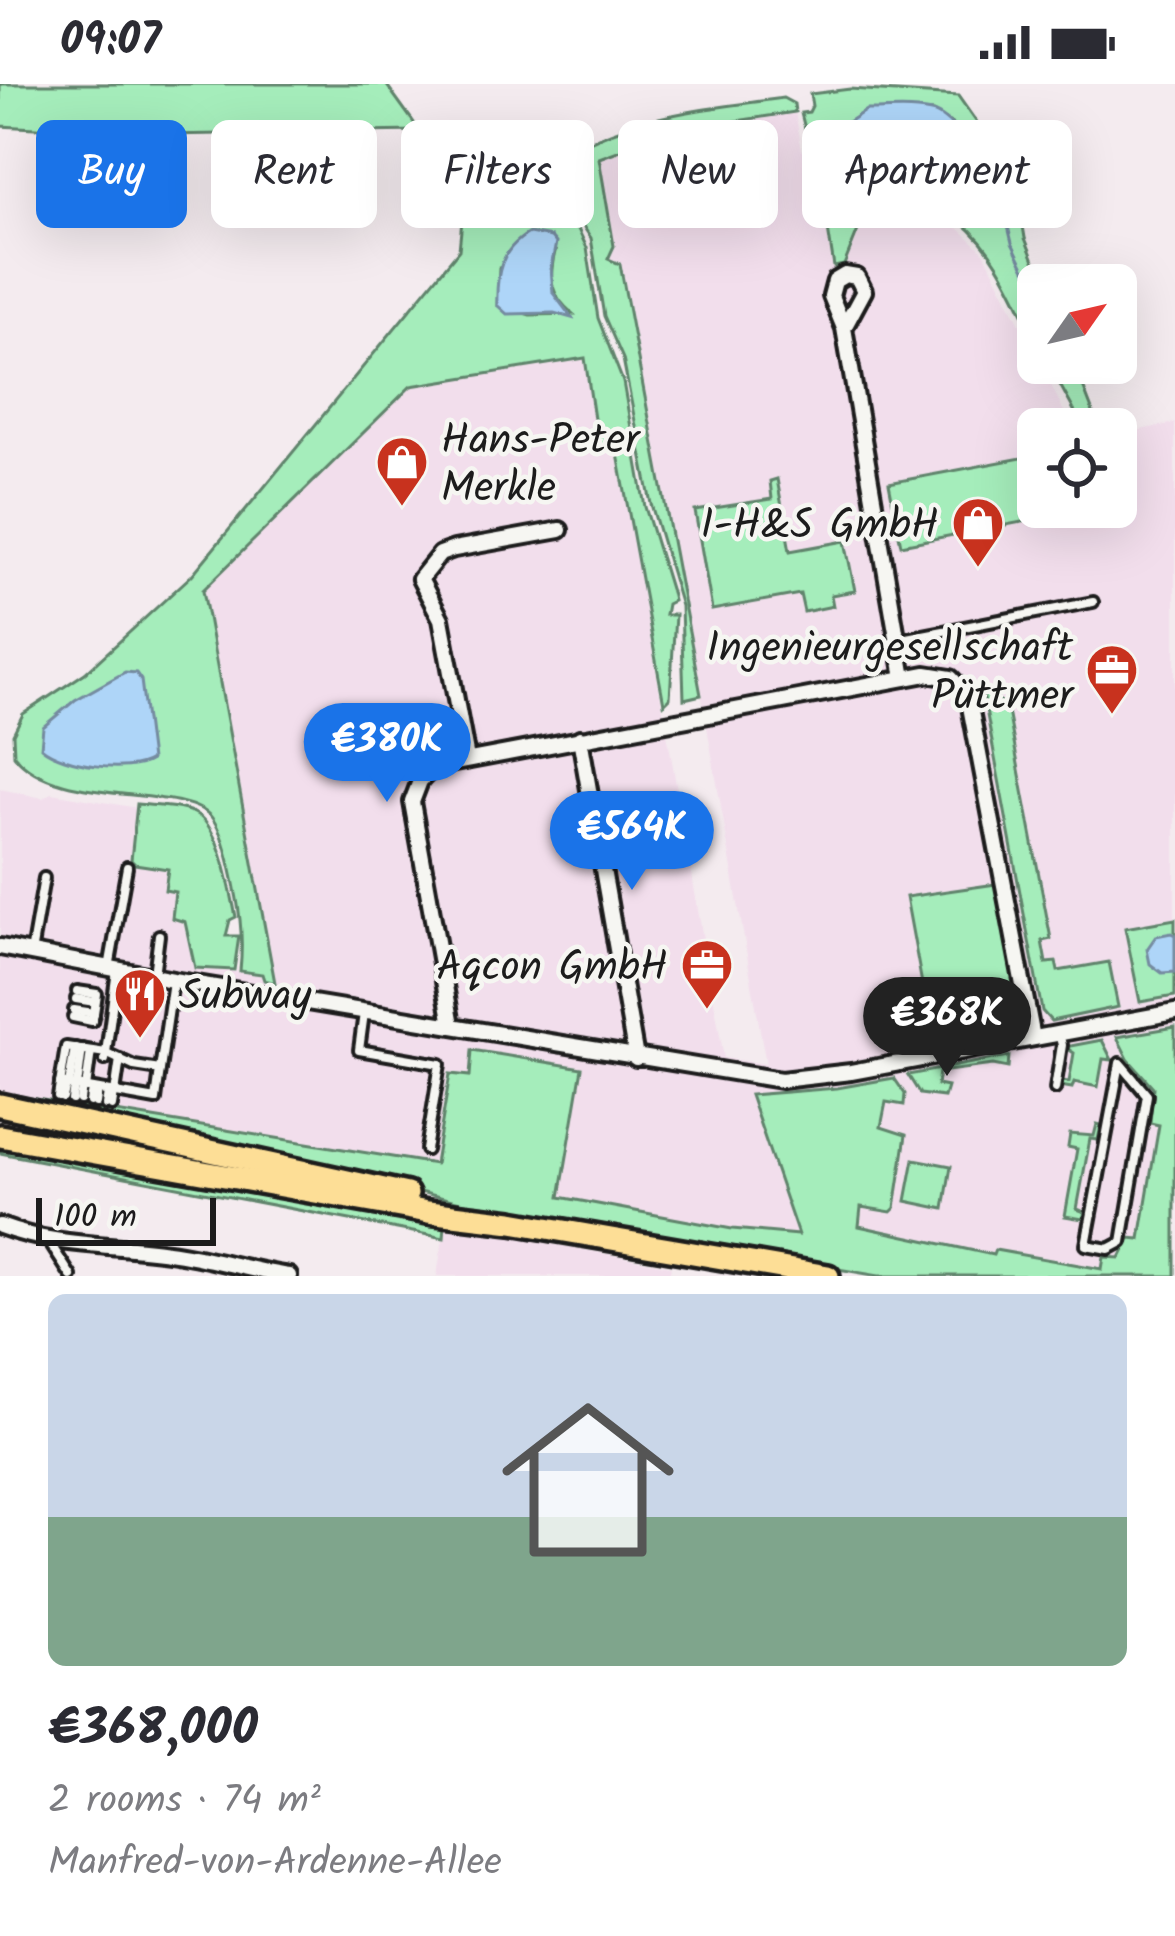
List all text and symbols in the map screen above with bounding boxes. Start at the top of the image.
text: 09:07 [60,6,161,78]
chip: Buy [36,120,187,228]
chip: Rent [211,120,377,228]
chip: Filters [401,120,594,228]
chip: New [618,120,778,228]
chip: Apartment [802,120,1072,228]
north arrow [1017,264,1137,384]
map controls [1017,264,1137,528]
place label: Hans-Peter Merkle [441,408,641,523]
button: locate [1017,408,1137,528]
shop icon: Hans-Peter Merkle [374,434,430,508]
place label: I-H&S GmbH [701,493,939,560]
shop icon: I-H&S GmbH [950,495,1006,569]
place label: Ingenieurgesellschaft Püttmer [706,616,1075,731]
office icon: Ingenieurgesellschaft Püttmer [1084,642,1140,716]
pin: €380K [303,703,471,805]
text: €380K [331,711,443,773]
pin: €564K [548,791,716,893]
text: €564K [577,799,687,861]
place label: Aqcon GmbH [436,935,668,1002]
office icon: Aqcon GmbH [679,937,735,1011]
place label: Subway [179,964,312,1031]
restaurant icon: Subway [112,966,168,1040]
pin: €368K [863,977,1031,1079]
text: €368K [890,985,1004,1047]
scale bar [36,1192,216,1245]
text: 100 m [54,1192,137,1245]
icon: home [480,1372,696,1588]
text: €368,000 [48,1690,258,1771]
text: 2 rooms · 74 m² [48,1771,321,1833]
text: Manfred-von-Ardenne-Allee [48,1833,502,1895]

